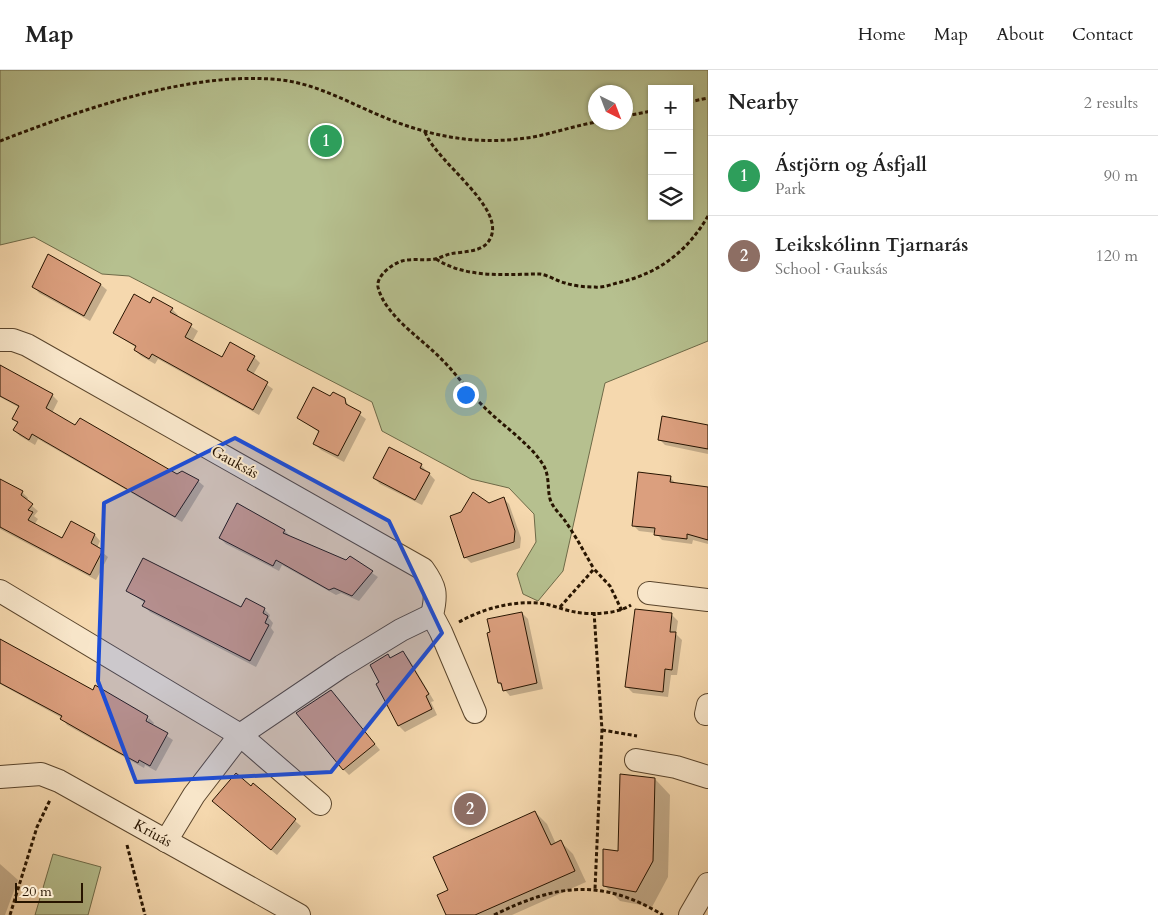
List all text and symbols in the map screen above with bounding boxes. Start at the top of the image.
text: Map [25,18,74,51]
text: Home [858,22,906,47]
text: Map [934,22,968,47]
text: About [996,22,1044,47]
text: Contact [1072,22,1133,47]
north arrow [588,85,633,130]
map controls [648,85,693,220]
button: + [648,85,693,130]
text: Nearby [728,88,799,117]
text: 2 results [1084,92,1138,114]
pin: 1 [310,122,342,160]
button: − [648,130,693,175]
text: Ástjörn og Ásfjall [775,152,927,178]
text: 1 [740,165,748,187]
text: 90 m [1104,165,1138,187]
button: layers [648,175,693,220]
text: Park [775,178,806,200]
text: Leikskólinn Tjarnarás [775,232,968,258]
text: 2 [740,245,748,267]
text: 120 m [1096,245,1138,267]
text: School · Gauksás [775,258,888,280]
your location [453,382,479,408]
street label: Gauksás [208,441,262,483]
pin: 2 [454,790,486,828]
street label: Kríuás [130,814,176,852]
scale bar [15,880,82,903]
text: 20 m [22,882,52,901]

